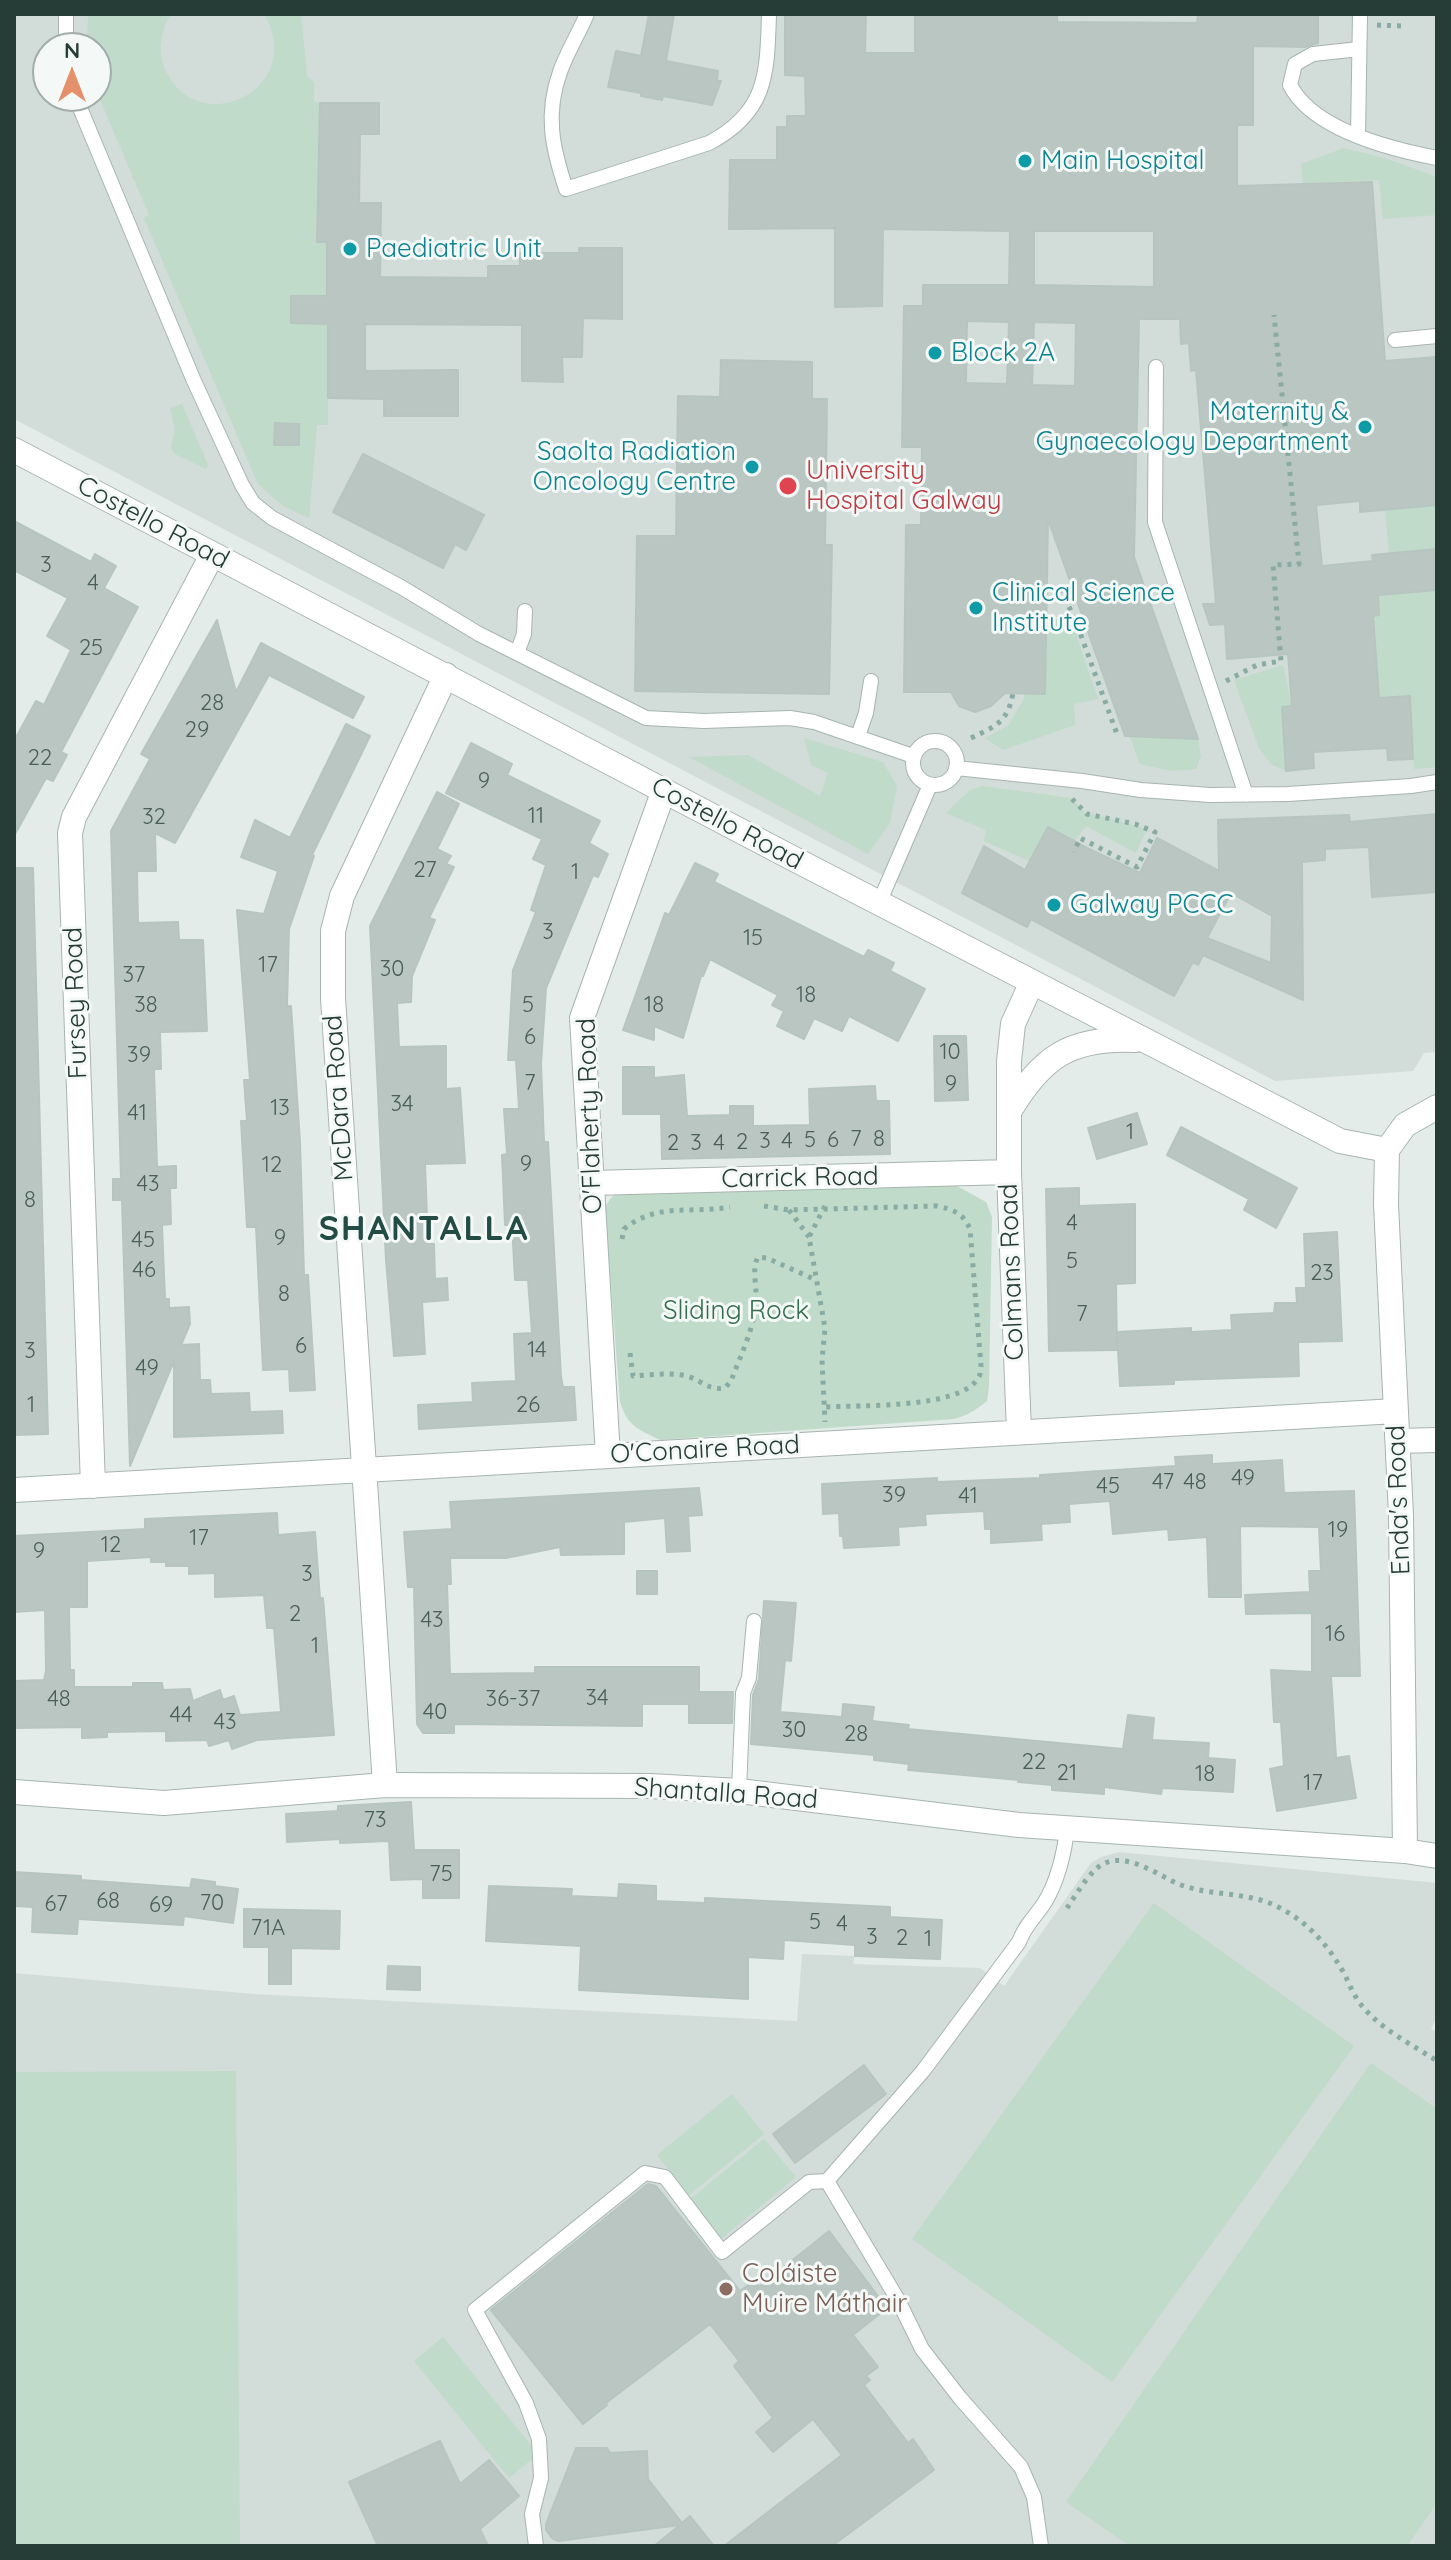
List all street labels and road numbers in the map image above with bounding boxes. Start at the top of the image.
street label: Costello Road [72,470,234,576]
street label: Costello Road [646,771,808,877]
street label: Fursey Road [58,926,94,1080]
street label: McDara Road [318,1014,360,1182]
street label: O'Flaherty Road [571,1017,609,1215]
street label: Carrick Road [721,1161,879,1195]
street label: Colmans Road [993,1183,1031,1361]
street label: Enda's Road [1381,1424,1417,1576]
street label: O'Conaire Road [609,1429,801,1471]
street label: Shantalla Road [633,1772,819,1816]

